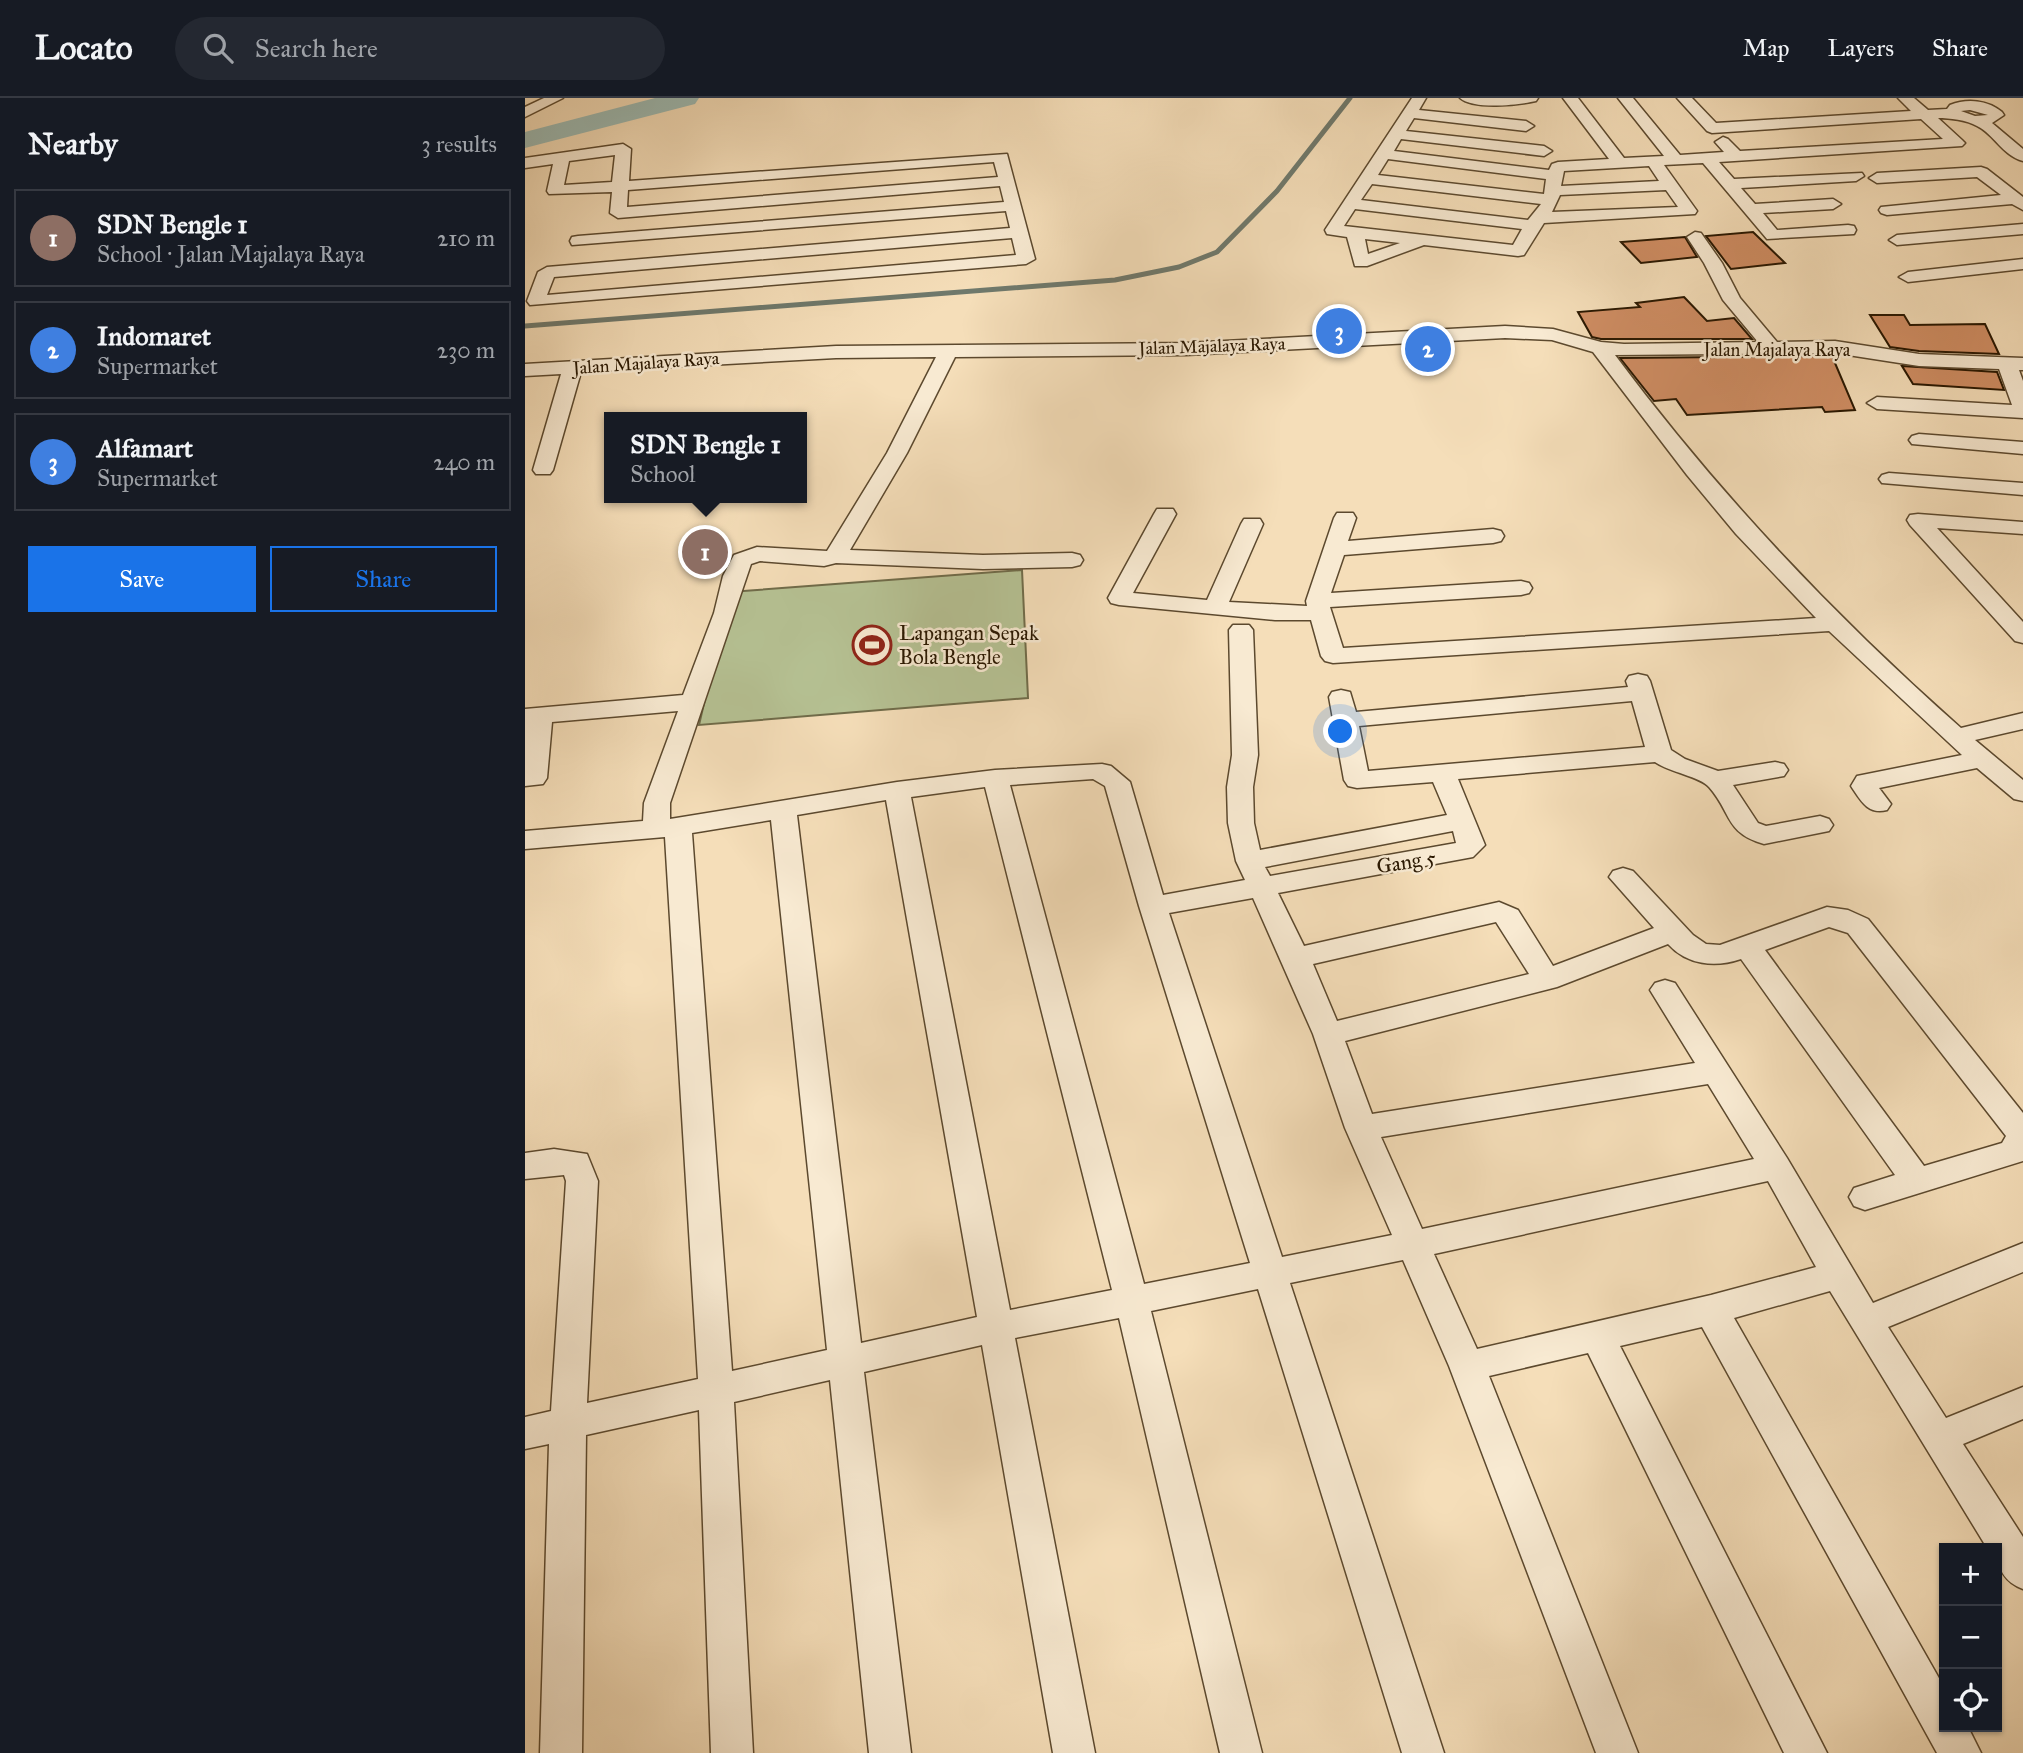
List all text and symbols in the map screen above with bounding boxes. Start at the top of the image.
search box [175,17,665,80]
text: Locato [35,28,133,68]
icon: search [199,29,237,67]
text: Search here [255,32,378,64]
text: Map [1743,33,1790,63]
text: Layers [1828,33,1894,63]
text: Share [1932,33,1988,63]
text: Nearby [28,126,118,162]
text: 3 results [421,130,497,158]
text: SDN Bengle 1 [97,208,248,240]
text: 1 [48,224,58,252]
text: 210 m [437,224,495,252]
text: School · Jalan Majalaya Raya [97,240,365,268]
pin: 3 [1316,305,1362,357]
text: Indomaret [97,320,211,352]
pin: 2 [1405,323,1451,375]
street label: Jalan Majalaya Raya [1136,332,1286,361]
text: 2 [47,336,59,364]
text: 230 m [437,336,495,364]
street label: Jalan Majalaya Raya [1702,339,1851,362]
street label: Jalan Majalaya Raya [570,347,720,380]
text: Supermarket [97,352,218,380]
popup [604,412,807,503]
text: SDN Bengle 1 [630,428,781,460]
text: Alfamart [97,432,193,464]
text: 3 [48,448,58,476]
text: 240 m [433,448,495,476]
text: School [630,460,695,488]
text: Supermarket [97,464,218,492]
pin: 1 [682,526,728,578]
button: Save [28,546,256,612]
button: Share [270,546,497,612]
place label: Lapangan Sepak Bola Bengle [899,620,1039,670]
sports icon: Lapangan Sepak Bola Bengle [851,624,893,666]
your location [1323,714,1357,748]
street label: Gang 5 [1374,844,1438,880]
map controls [1939,1543,2002,1732]
button: + [1939,1543,2002,1606]
button: − [1939,1606,2002,1669]
button: locate [1939,1669,2002,1732]

